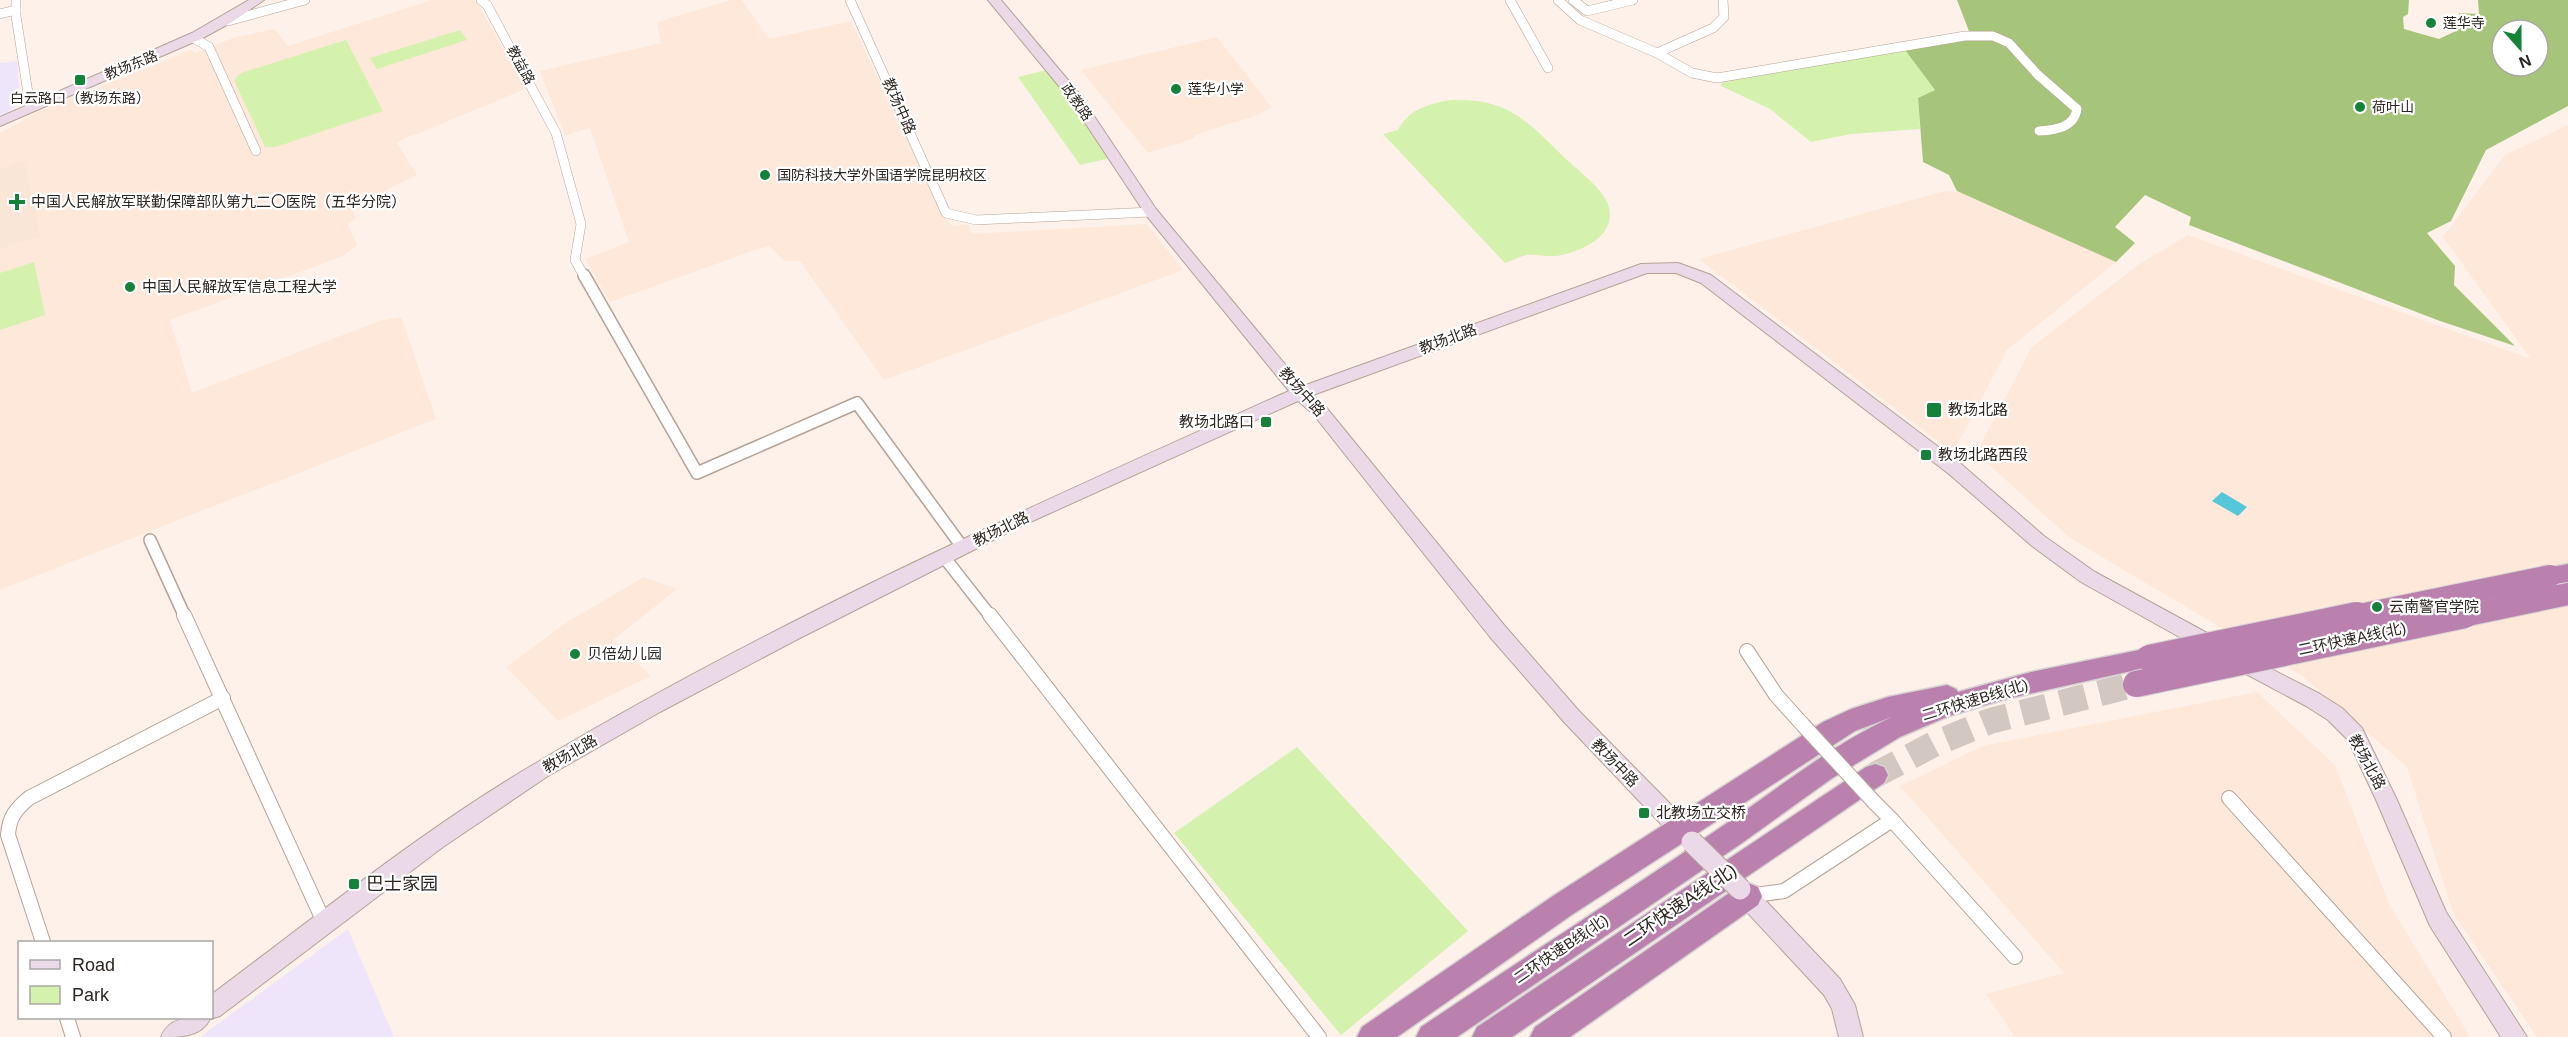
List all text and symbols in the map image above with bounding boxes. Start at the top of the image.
place label: 莲华寺 [2443,15,2485,31]
marker: 莲华寺 [2424,16,2438,30]
north arrow [2490,18,2550,78]
street label: 教益路 [504,43,538,87]
street label: 教场东路 [102,47,160,83]
text: N [2517,52,2534,72]
marker: 白云路口（教场东路） [73,73,87,87]
street label: 教场中路 [879,75,919,137]
street label: 政教路 [1058,80,1096,124]
place label: 莲华小学 [1188,81,1244,97]
marker: 莲华小学 [1169,82,1183,96]
place label: 白云路口（教场东路） [10,90,150,106]
place label: 荷叶山 [2372,99,2414,115]
marker: 荷叶山 [2353,100,2367,114]
place label: 国防科技大学外国语学院昆明校区 [777,167,987,183]
marker: 国防科技大学外国语学院昆明校区 [758,168,772,182]
marker: 中国人民解放军联勤保障部队第九二〇医院（五华分院） [8,193,26,211]
place label: 中国人民解放军联勤保障部队第九二〇医院（五华分院） [31,193,406,210]
place label: 中国人民解放军信息工程大学 [142,278,337,295]
marker: 中国人民解放军信息工程大学 [123,280,137,294]
street label: 教场北路 [1417,320,1479,357]
street label: 教场中路 [1276,364,1329,420]
marker: 教场北路 [1925,401,1943,419]
place label: 教场北路 [1948,401,2008,418]
place label: 教场北路口 [1179,413,1254,430]
marker: 教场北路口 [1259,415,1273,429]
place label: 教场北路西段 [1938,446,2028,463]
marker: 教场北路西段 [1919,448,1933,462]
street label: 教场北路 [970,508,1031,549]
place label: 云南警官学院 [2389,598,2479,615]
marker: 云南警官学院 [2370,600,2384,614]
street label: 二环快速A线(北) [2296,619,2407,658]
place label: 贝倍幼儿园 [587,645,662,662]
marker: 贝倍幼儿园 [568,647,582,661]
street label: 二环快速B线(北) [1920,675,2030,724]
street label: 教场北路 [540,731,600,776]
street label: 教场北路 [2346,731,2389,792]
street label: 教场中路 [1588,735,1642,790]
place label: 北教场立交桥 [1656,804,1746,821]
marker: 北教场立交桥 [1637,806,1651,820]
street label: 二环快速A线(北) [1620,860,1740,950]
place label: 巴士家园 [366,874,438,894]
marker: 巴士家园 [347,877,361,891]
street label: 二环快速B线(北) [1510,911,1611,986]
legend [18,941,213,1019]
text: Road [72,955,115,975]
text: Park [72,985,110,1005]

